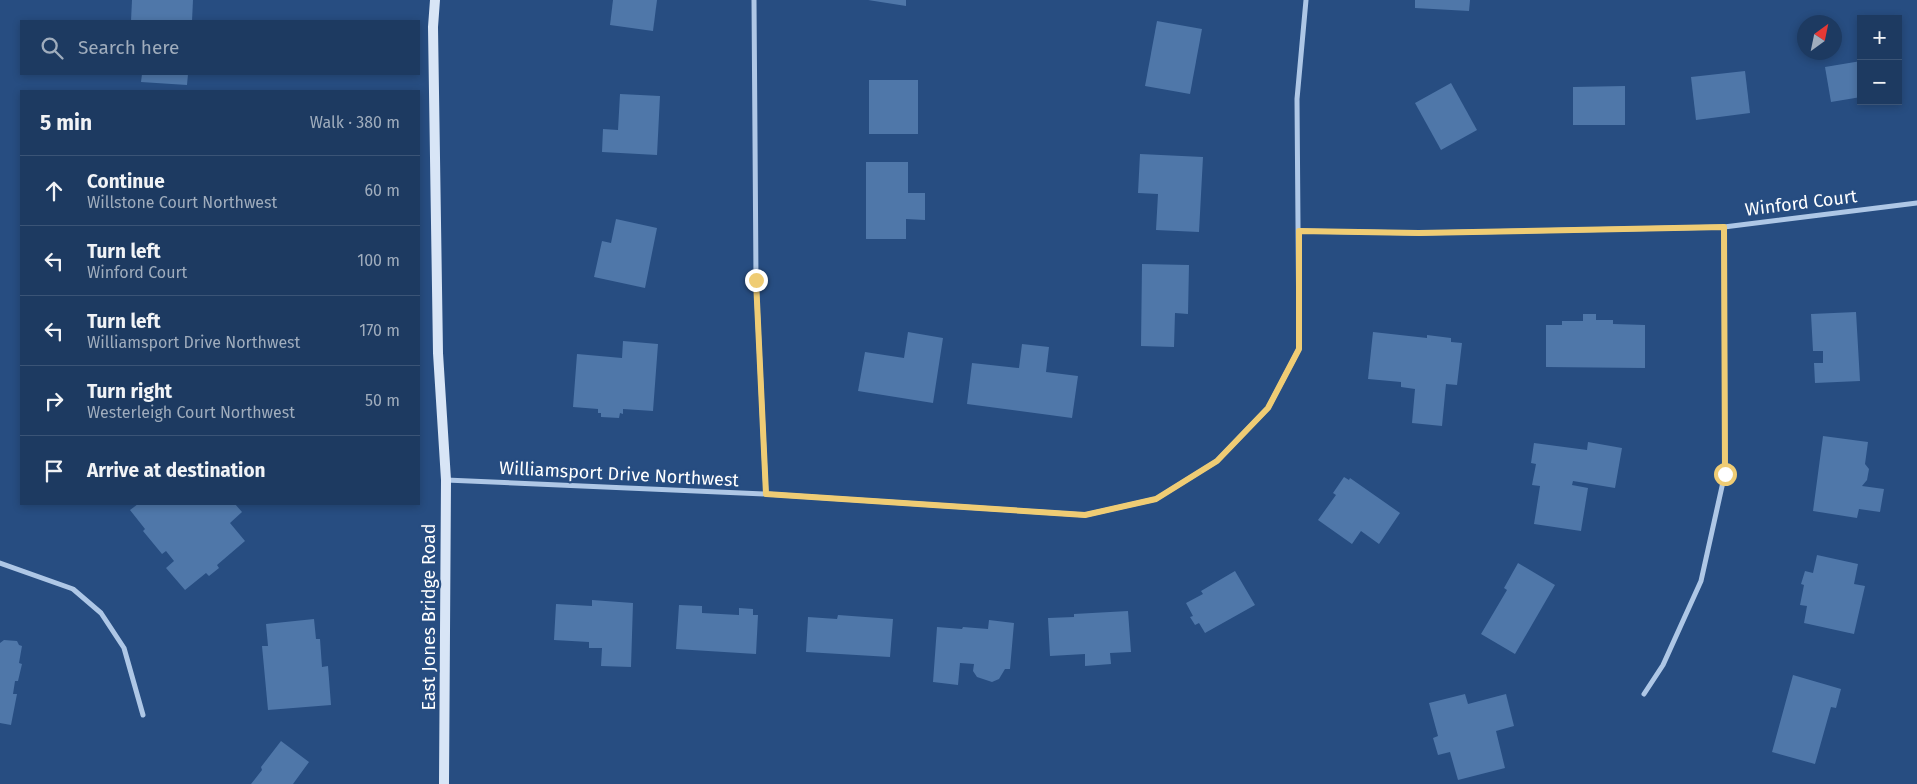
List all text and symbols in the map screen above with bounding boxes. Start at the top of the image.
north arrow [1797,15,1842,60]
map controls [1857,15,1902,105]
button: + [1857,15,1902,60]
search box [20,20,420,75]
icon: search [38,34,66,62]
text: Search here [78,36,179,59]
button: − [1857,60,1902,105]
text: 5 min [40,110,92,136]
text: Walk · 380 m [310,113,400,132]
text: Continue [87,170,165,193]
icon: ahead [40,177,68,205]
text: 60 m [365,181,400,200]
street label: Winford Court [1744,185,1859,221]
text: Willstone Court Northwest [87,193,277,212]
text: Turn left [87,240,161,263]
icon: left [40,247,68,275]
text: 100 m [357,251,400,270]
text: Winford Court [87,263,187,282]
route end [745,269,768,292]
text: Turn left [87,310,161,333]
icon: left [40,317,68,345]
text: 170 m [359,321,400,340]
text: Williamsport Drive Northwest [87,333,300,352]
text: Turn right [87,380,172,403]
icon: right [40,387,68,415]
text: 50 m [365,391,400,410]
text: Westerleigh Court Northwest [87,403,295,422]
icon: arrive [40,457,68,485]
street label: Williamsport Drive Northwest [499,457,740,491]
text: Arrive at destination [87,459,266,482]
route start [1714,463,1737,486]
street label: East Jones Bridge Road [418,523,440,711]

